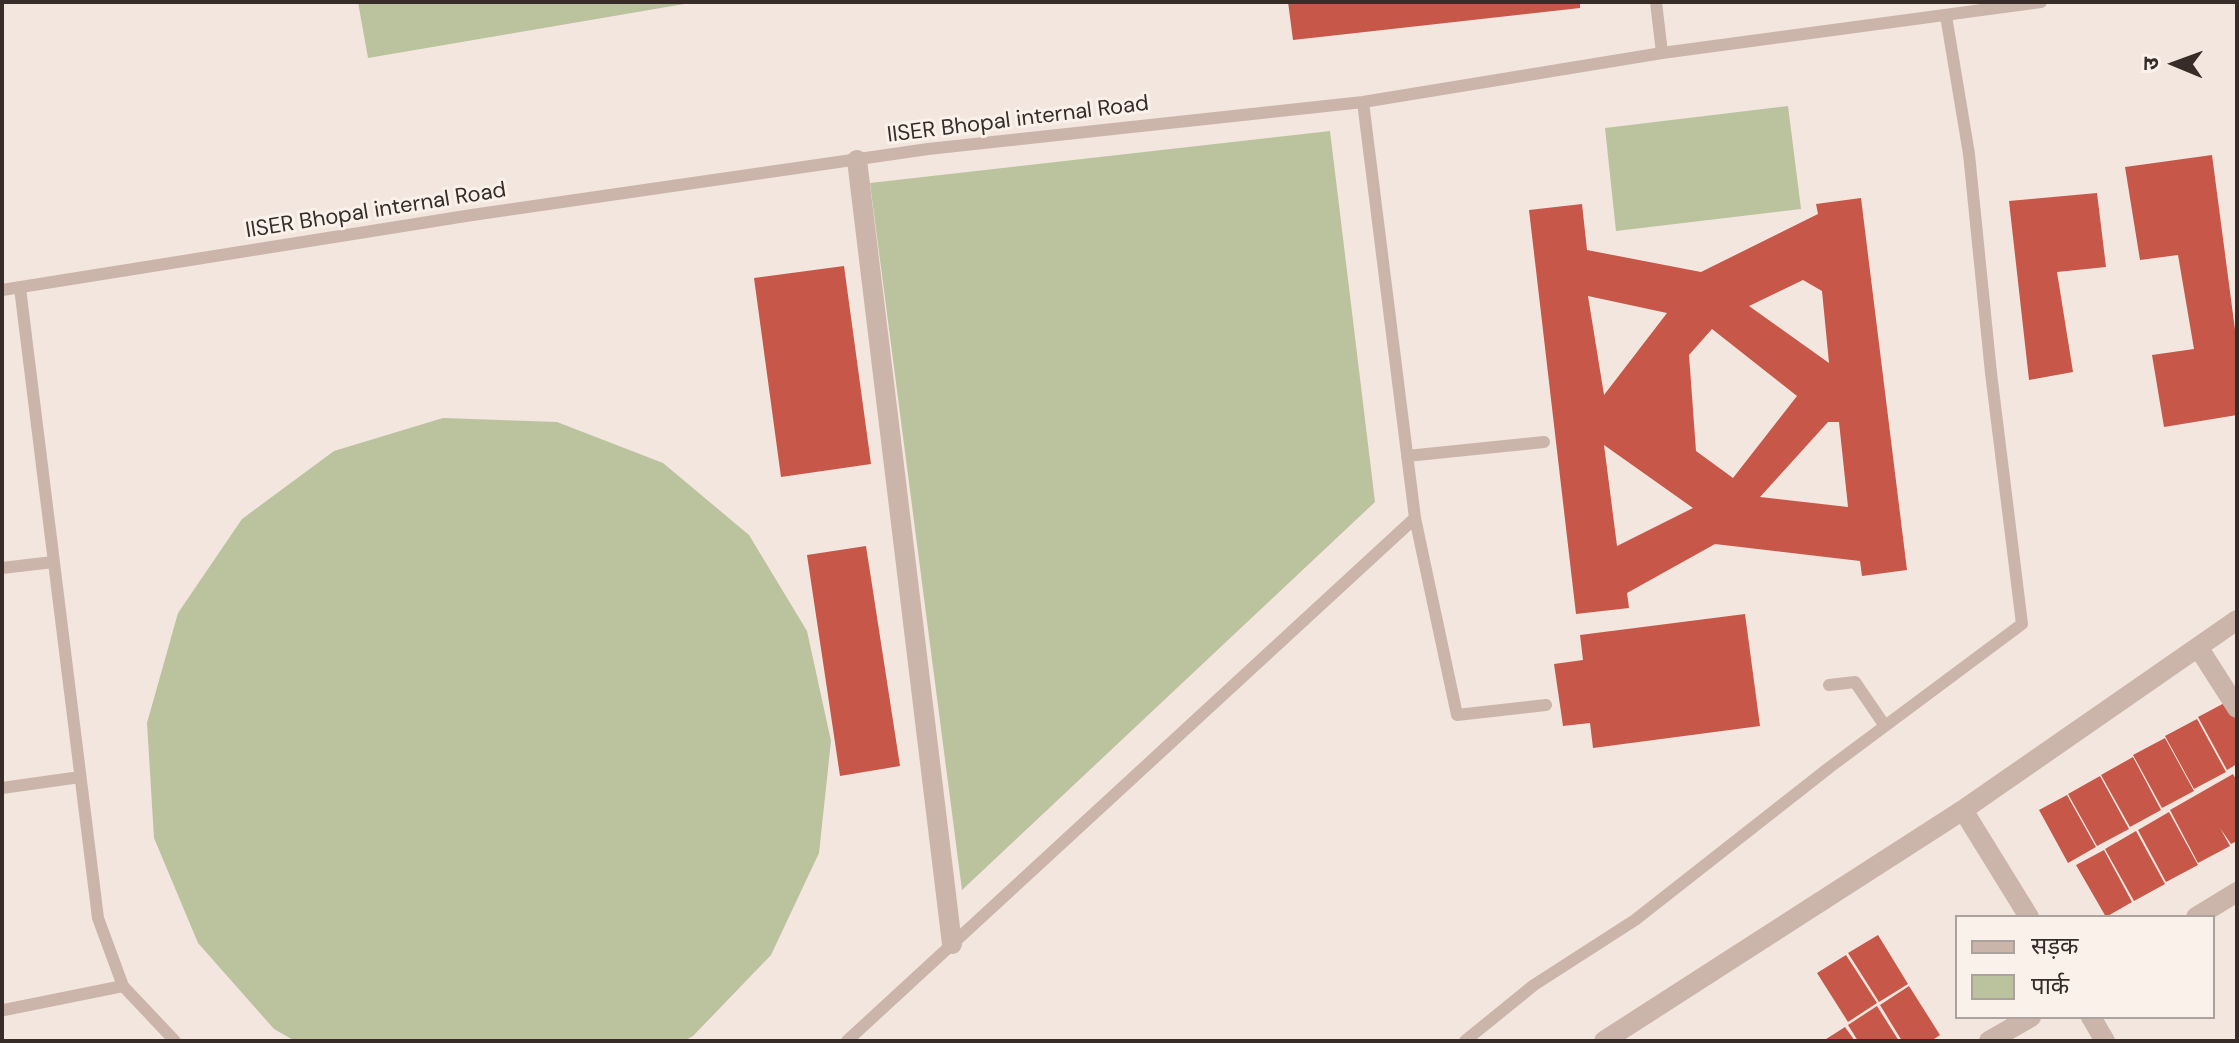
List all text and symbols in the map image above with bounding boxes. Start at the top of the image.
north arrow [2135,24,2215,104]
text: उ [2136,57,2165,70]
street label: IISER Bhopal internal Road [886,91,1150,149]
street label: IISER Bhopal internal Road [244,177,508,245]
legend [1955,915,2215,1019]
text: सड़क [2031,930,2079,961]
text: पार्क [2031,970,2069,1001]

